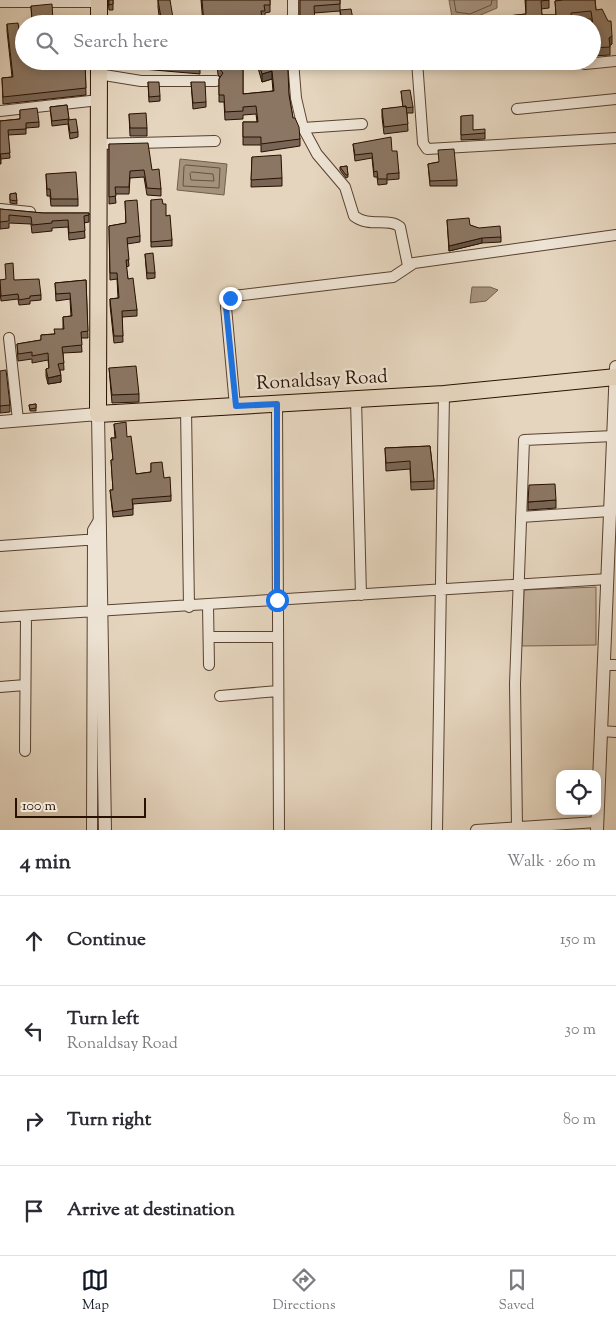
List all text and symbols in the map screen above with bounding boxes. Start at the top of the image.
search box [15,15,601,70]
icon: search [33,29,61,57]
text: Search here [73,29,168,56]
route end [219,287,242,310]
street label: Ronaldsay Road [256,364,389,398]
route start [266,589,289,612]
map controls [556,770,601,815]
button: locate [556,770,601,815]
scale bar [15,795,146,818]
text: 100 m [22,797,56,817]
text: 4 min [20,848,71,878]
text: Walk · 260 m [507,851,596,874]
icon: ahead [20,927,48,955]
text: Continue [67,927,146,954]
text: 150 m [560,929,596,952]
text: Turn left [67,1006,139,1033]
icon: left [20,1017,48,1045]
text: 30 m [565,1019,596,1042]
text: Ronaldsay Road [67,1033,178,1056]
icon: right [20,1107,48,1135]
text: Turn right [67,1107,151,1134]
text: 80 m [563,1109,596,1132]
icon: arrive [20,1197,48,1225]
text: Arrive at destination [67,1197,235,1224]
tab: Map [81,1266,109,1316]
tab: Directions [272,1266,336,1316]
tab: Saved [499,1266,534,1316]

